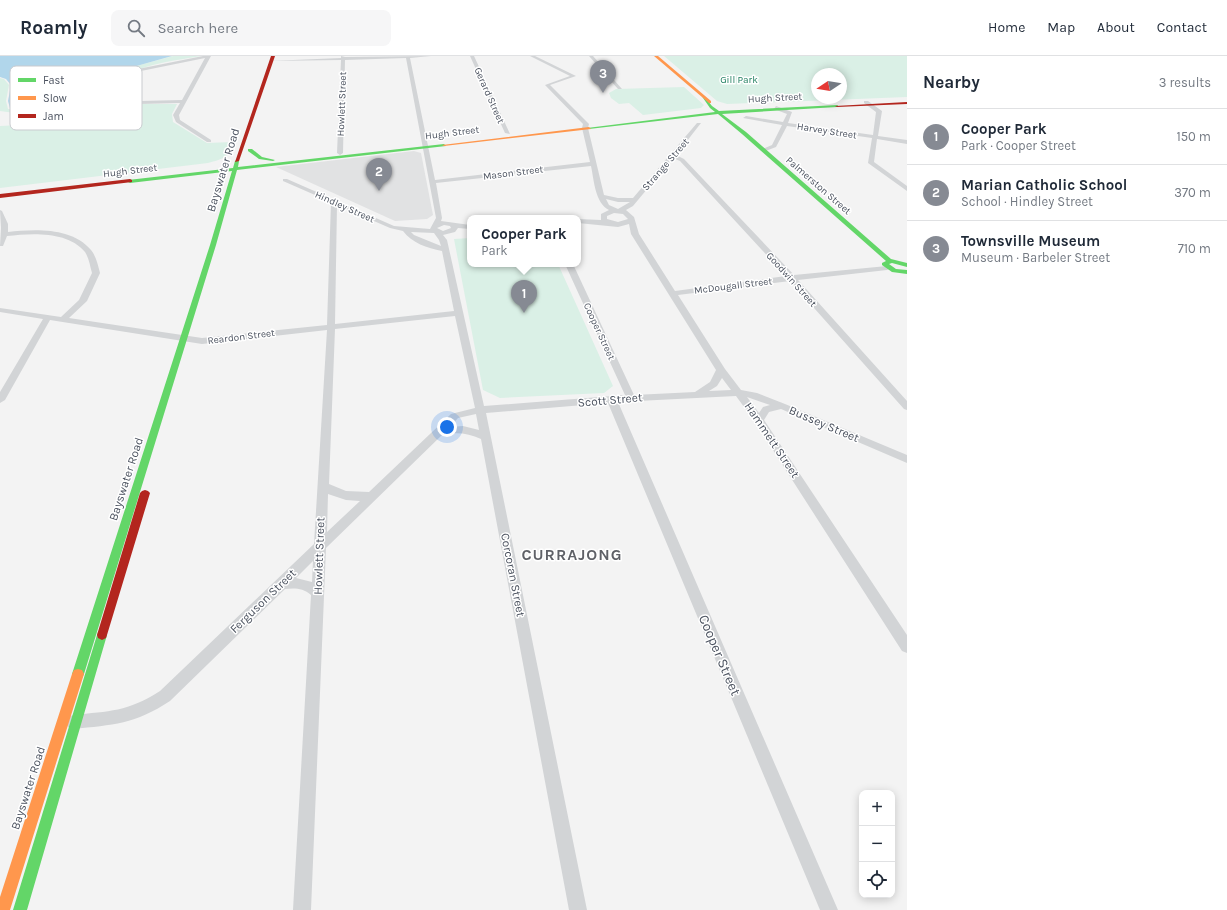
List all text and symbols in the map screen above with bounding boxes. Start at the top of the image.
search box [111,10,391,46]
text: Roamly [20,17,87,39]
icon: search [125,17,147,39]
text: Search here [157,19,238,37]
text: Home [988,19,1025,36]
text: Map [1047,19,1075,36]
text: About [1097,19,1135,36]
text: Contact [1157,19,1207,36]
pin: 3 [590,60,616,93]
legend [10,66,142,130]
street label: Gerard Street [471,66,507,126]
north arrow [811,68,847,104]
street label: Howlett Street [335,71,349,137]
text: Nearby [923,72,980,92]
text: Fast [43,74,64,87]
park label: Gill Park [720,74,758,86]
text: 3 results [1159,75,1211,90]
street label: Hugh Street [748,91,803,105]
text: Slow [43,92,67,105]
text: Jam [43,110,64,123]
street label: Harvey Street [796,120,858,142]
text: Cooper Park [961,120,1047,138]
street label: Hugh Street [424,124,480,142]
street label: Bayswater Road [204,126,242,214]
text: 1 [934,129,938,144]
text: 150 m [1176,129,1211,144]
street label: Strange Street [640,136,692,193]
text: Park · Cooper Street [961,138,1076,153]
street label: Palmerston Street [783,154,854,217]
pin: 2 [366,158,392,191]
street label: Hugh Street [102,162,158,180]
street label: Mason Street [482,163,544,183]
text: Marian Catholic School [961,176,1127,194]
text: 2 [932,185,940,200]
text: 370 m [1174,185,1211,200]
street label: Hindley Street [313,188,377,226]
text: School · Hindley Street [961,194,1093,209]
popup [467,215,581,267]
text: Cooper Park [481,225,567,243]
text: Townsville Museum [961,232,1100,250]
text: 3 [932,241,940,256]
text: 710 m [1178,241,1211,256]
text: Park [481,243,508,258]
street label: Goodwin Street [764,250,819,310]
text: Museum · Barbeler Street [961,250,1110,265]
street label: McDougall Street [694,275,773,297]
pin: 1 [511,280,537,313]
street label: Cooper Street [581,301,618,362]
street label: Reardon Street [207,327,276,347]
street label: Scott Street [577,390,643,410]
street label: Hammett Street [742,400,803,481]
street label: Bussey Street [787,403,862,445]
your location [437,417,457,437]
street label: Bayswater Road [106,436,146,522]
street label: Howlett Street [311,516,327,595]
street label: Corcoran Street [498,532,528,619]
district label: CURRAJONG [521,545,623,564]
street label: Ferguson Street [227,566,299,636]
street label: Cooper Street [695,612,744,698]
street label: Bayswater Road [8,745,48,831]
map controls [859,790,895,898]
button: + [859,790,895,826]
button: − [859,826,895,862]
button: locate [859,862,895,898]

